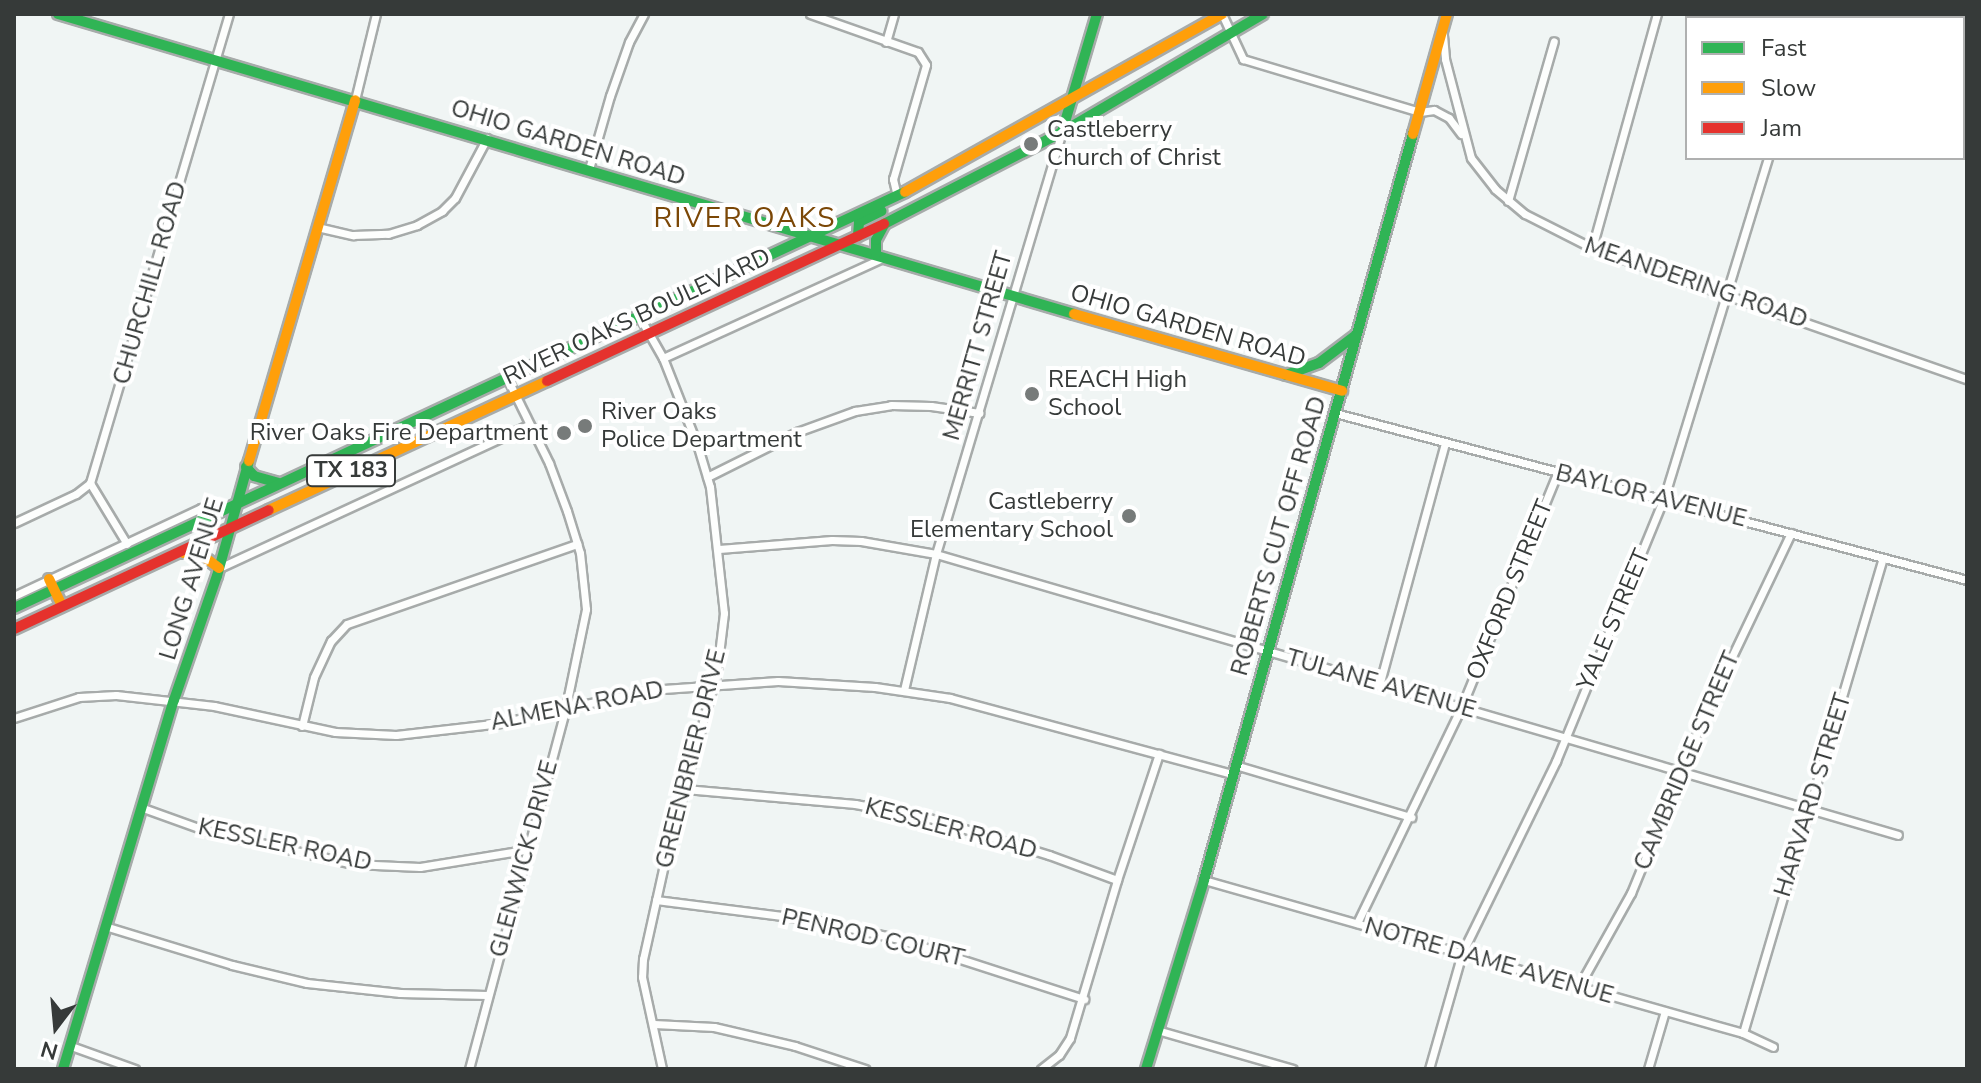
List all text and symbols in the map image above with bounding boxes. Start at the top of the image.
legend [1685,16,1965,160]
text: Fast [1761,32,1806,64]
text: Slow [1761,72,1816,104]
street label: OHIO GARDEN ROAD [447,94,689,192]
text: Jam [1761,112,1802,144]
place label: Castleberry Church of Christ [1047,116,1221,172]
marker: Castleberry Church of Christ [1022,135,1040,153]
street label: CHURCHILL ROAD [107,178,193,388]
district label: RIVER OAKS [654,201,836,235]
street label: MEANDERING ROAD [1581,231,1811,335]
street label: RIVER OAKS BOULEVARD [499,242,775,392]
street label: MERRITT STREET [937,248,1019,444]
street label: OHIO GARDEN ROAD [1067,279,1309,373]
place label: REACH High School [1048,366,1187,422]
marker: REACH High School [1023,385,1041,403]
street label: ROBERTS CUT OFF ROAD [1225,393,1333,679]
place label: River Oaks Police Department [601,398,802,454]
marker: River Oaks Police Department [576,417,594,435]
place label: River Oaks Fire Department [250,419,548,447]
marker: River Oaks Fire Department [555,424,573,442]
road number: TX 183 [305,453,397,489]
street label: BAYLOR AVENUE [1553,458,1749,534]
place label: Castleberry Elementary School [910,488,1113,544]
street label: LONG AVENUE [154,495,230,663]
street label: OXFORD STREET [1461,496,1559,684]
marker: Castleberry Elementary School [1120,507,1138,525]
street label: YALE STREET [1571,545,1657,695]
street label: TULANE AVENUE [1283,643,1479,725]
street label: GREENBRIER DRIVE [650,647,732,871]
street label: CAMBRIDGE STREET [1628,647,1746,875]
street label: ALMENA ROAD [488,675,666,737]
street label: HARVARD STREET [1768,690,1858,900]
street label: GLENWICK DRIVE [484,757,564,961]
street label: KESSLER ROAD [862,792,1040,866]
street label: KESSLER ROAD [196,813,374,877]
street label: PENROD COURT [779,903,967,973]
street label: NOTRE DAME AVENUE [1361,912,1617,1010]
north arrow [16,987,96,1067]
text: N [37,1033,61,1067]

